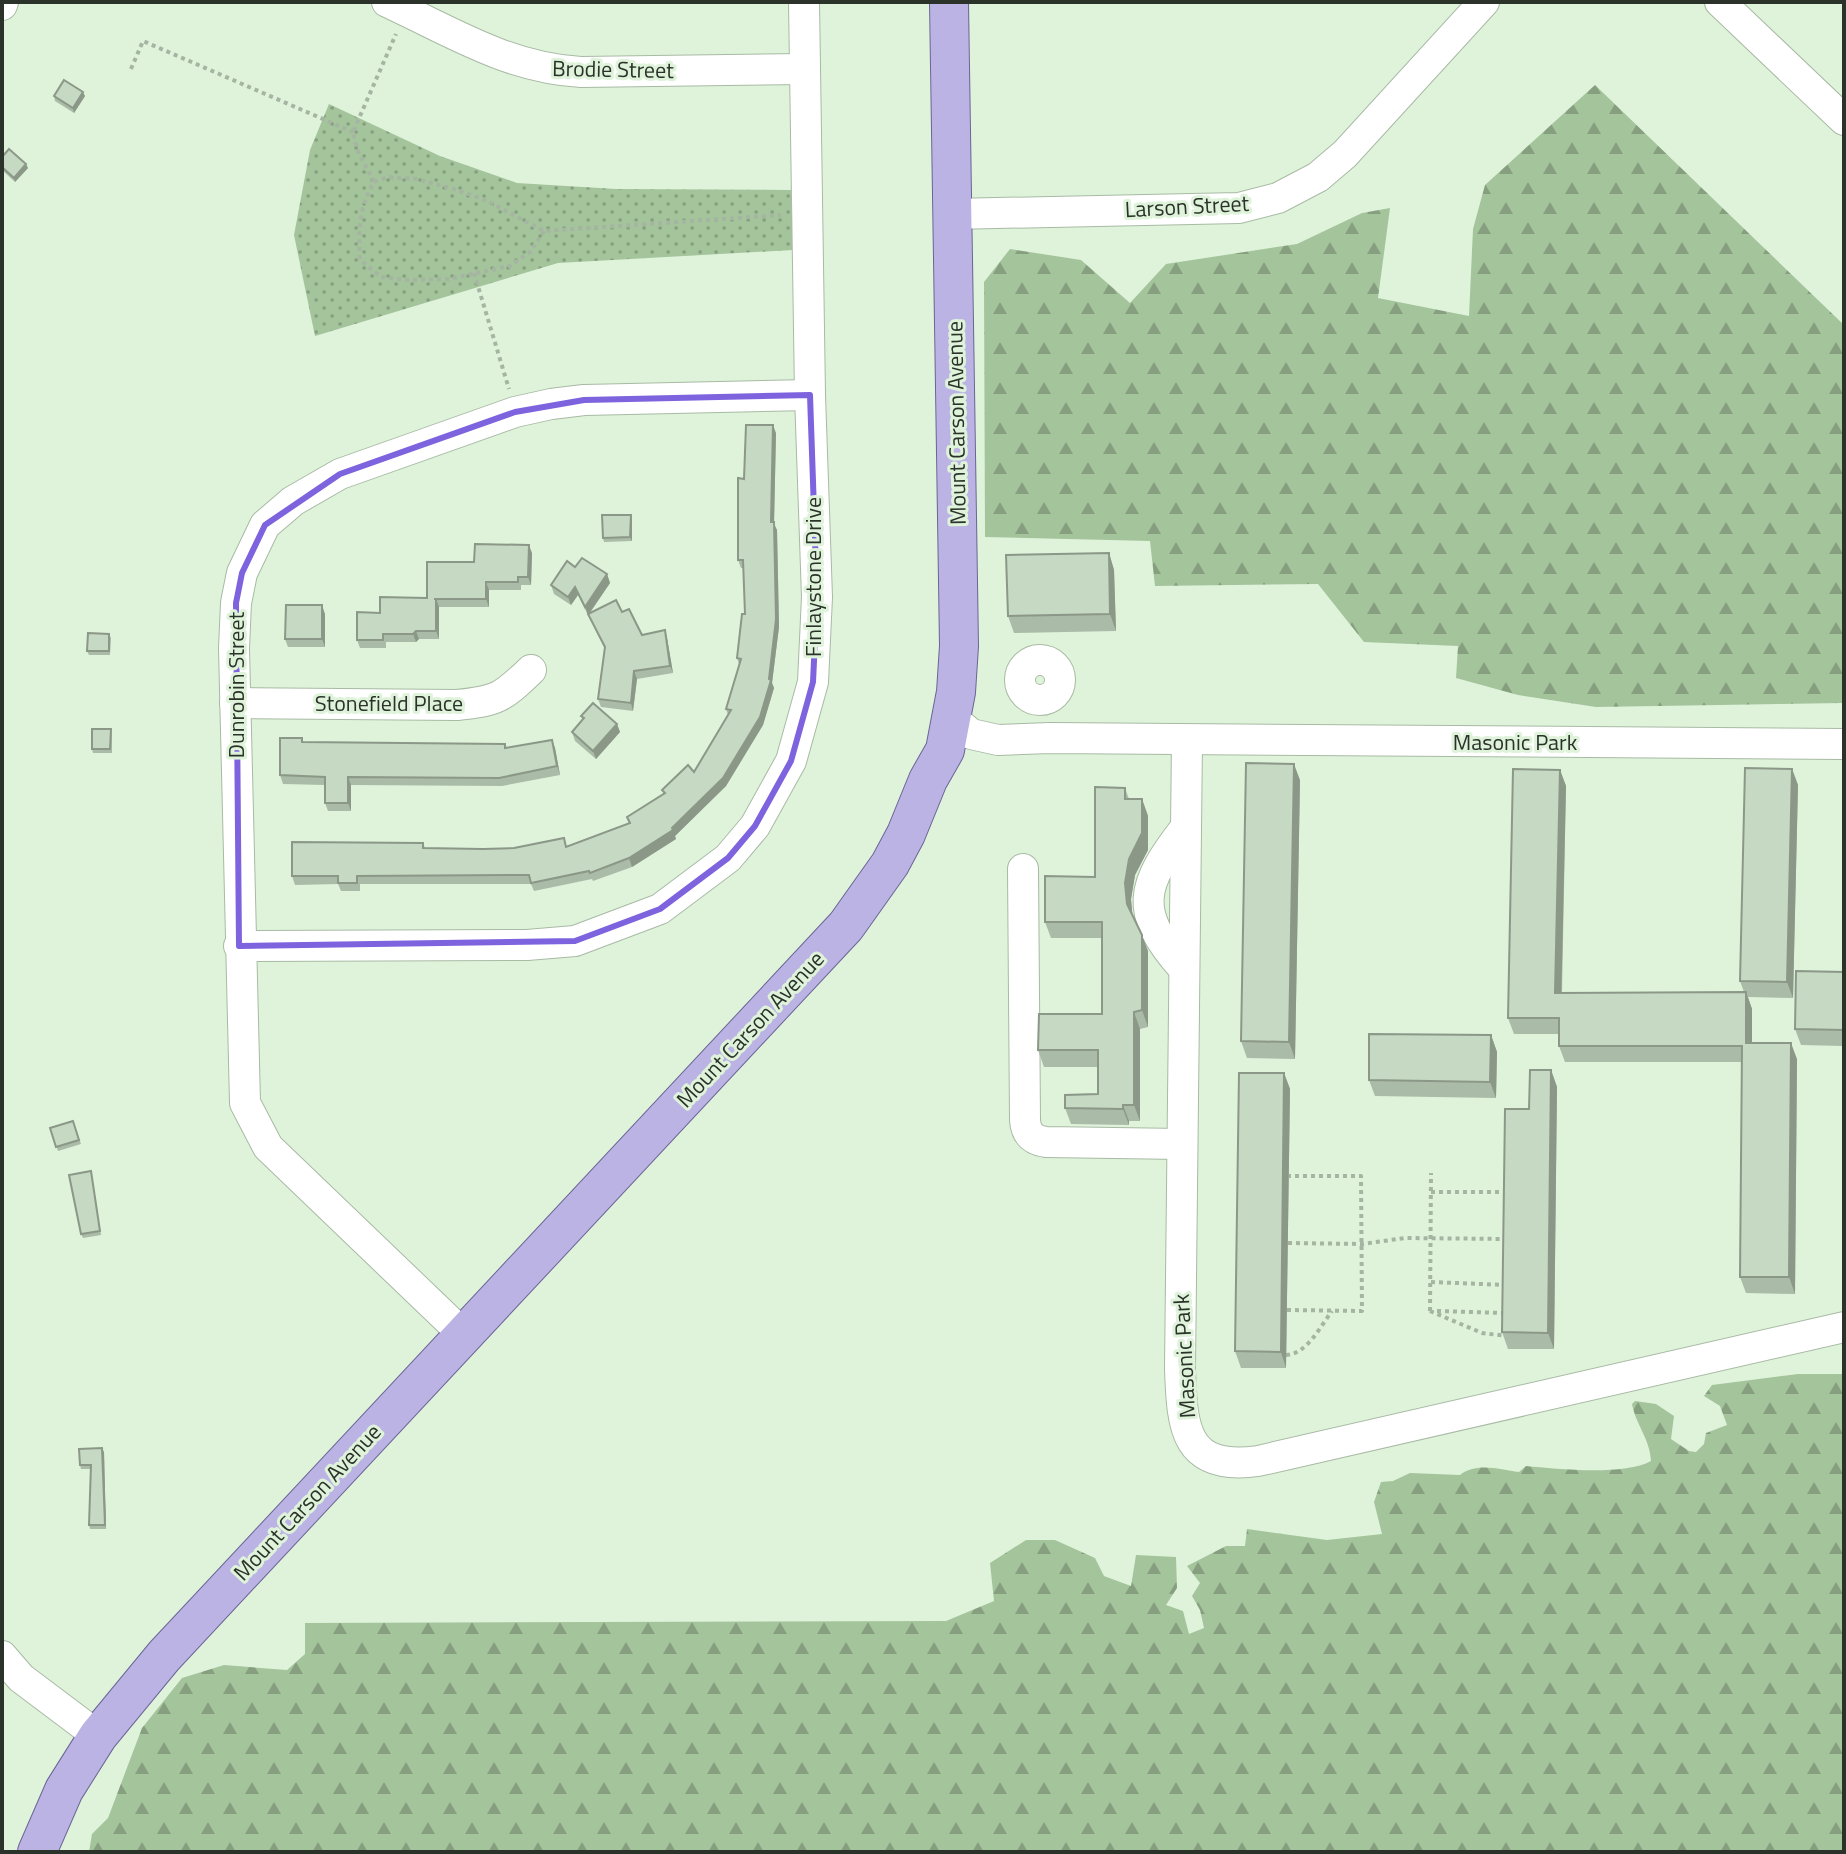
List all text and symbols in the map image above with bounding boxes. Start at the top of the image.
street label: Brodie Street [552,51,674,87]
street label: Larson Street [1124,186,1250,226]
street label: Mount Carson Avenue [937,321,975,525]
street label: Finlaystone Drive [796,497,830,657]
street label: Dunrobin Street [219,612,253,758]
street label: Stonefield Place [315,686,463,720]
street label: Masonic Park [1453,725,1578,759]
street label: Mount Carson Avenue [668,943,832,1115]
street label: Masonic Park [1164,1292,1204,1419]
street label: Mount Carson Avenue [225,1416,389,1588]

